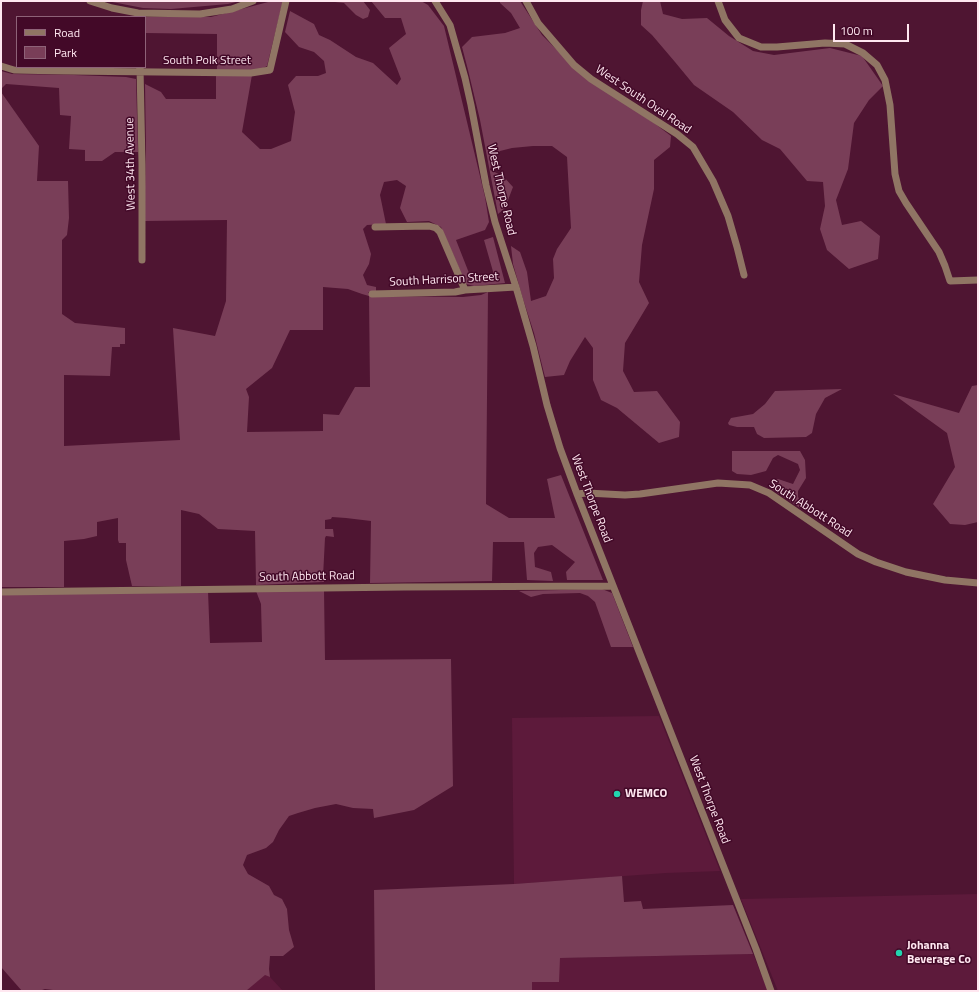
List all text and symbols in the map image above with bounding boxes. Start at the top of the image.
legend [16,16,146,68]
scale bar [835,16,911,42]
text: 100 m [840,21,873,40]
text: Road [54,23,80,42]
text: Park [54,43,77,62]
street label: South Polk Street [163,54,251,68]
street label: West South Oval Road [592,63,694,137]
street label: West 34th Avenue [123,117,139,211]
street label: West Thorpe Road [484,143,518,237]
street label: South Harrison Street [389,270,499,290]
street label: West Thorpe Road [568,453,614,545]
street label: South Abbott Road [766,477,854,541]
street label: South Abbott Road [259,569,355,585]
street label: West Thorpe Road [686,754,732,846]
place label: WEMCO [625,787,667,801]
marker: WEMCO [612,789,622,799]
place label: Johanna Beverage Co [907,939,971,967]
marker: Johanna Beverage Co [894,948,904,958]

